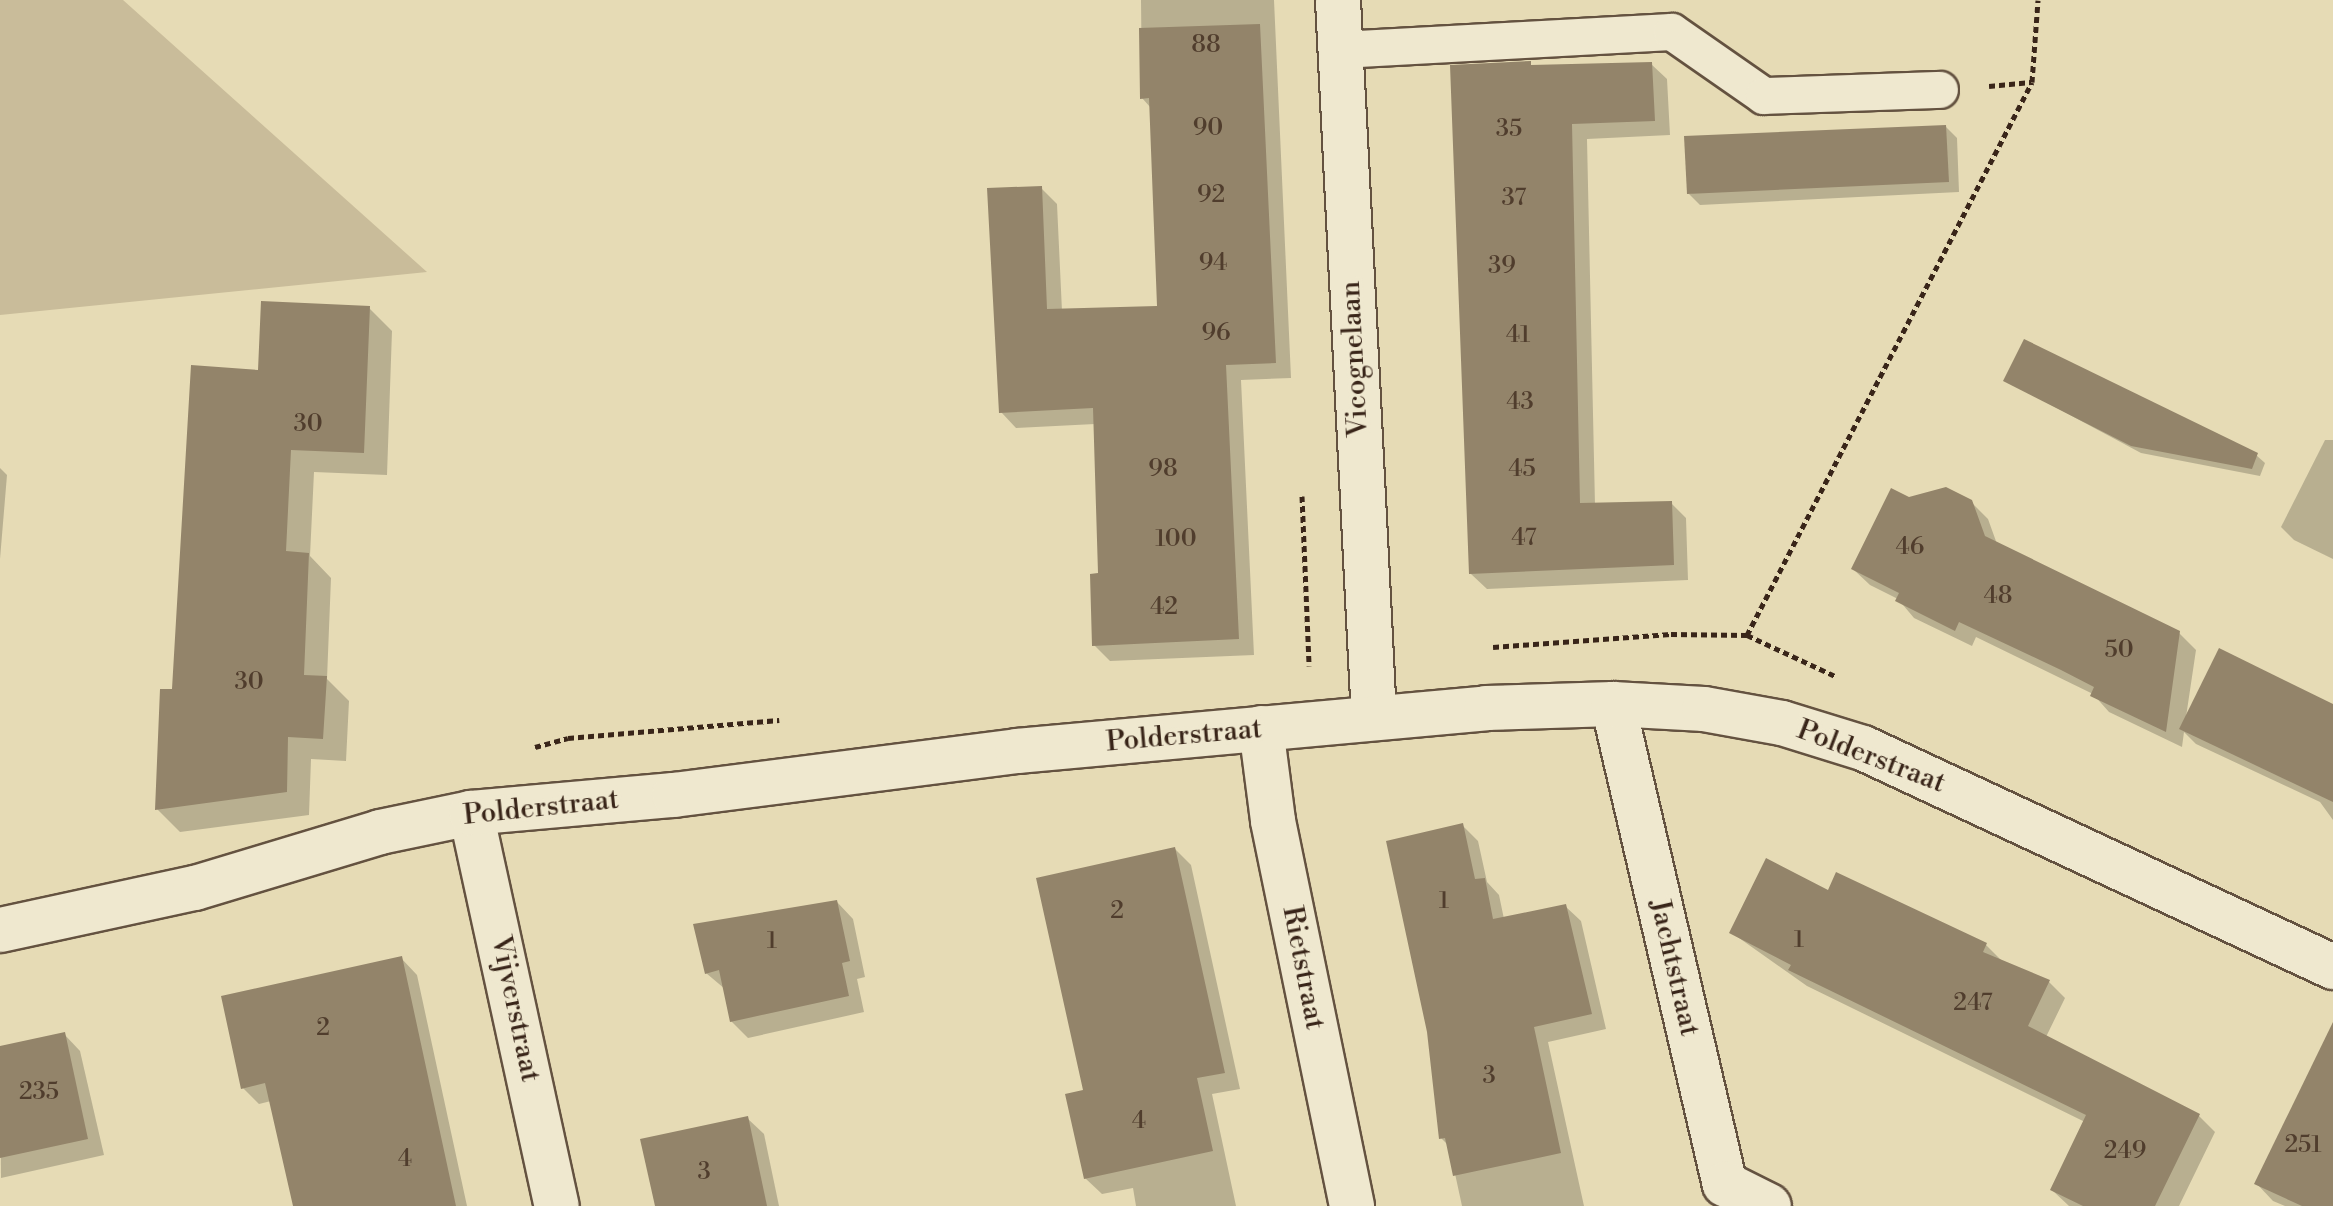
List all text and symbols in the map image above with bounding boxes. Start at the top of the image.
house number: 88 [1191,32,1221,60]
house number: 90 [1193,115,1223,143]
house number: 35 [1496,116,1522,144]
house number: 92 [1197,182,1225,210]
house number: 37 [1502,185,1526,213]
house number: 94 [1199,250,1227,278]
house number: 39 [1488,253,1516,281]
street label: Vicognelaan [1334,280,1376,438]
house number: 96 [1201,320,1231,348]
house number: 41 [1506,322,1530,350]
house number: 43 [1506,389,1534,417]
house number: 30 [293,411,323,439]
house number: 98 [1148,456,1178,484]
house number: 45 [1508,456,1536,484]
house number: 47 [1511,525,1537,553]
house number: 100 [1155,526,1197,554]
house number: 46 [1896,534,1924,562]
house number: 48 [1984,583,2012,611]
house number: 42 [1150,594,1178,622]
house number: 50 [2104,637,2134,665]
house number: 30 [234,669,264,697]
street label: Polderstraat [1105,712,1263,760]
street label: Polderstraat [1792,713,1950,801]
street label: Polderstraat [462,783,620,833]
house number: 1 [1439,888,1449,916]
street label: Jachtstraat [1642,896,1706,1040]
house number: 2 [1110,898,1124,926]
street label: Rietstraat [1275,903,1331,1033]
house number: 1 [1794,927,1804,955]
house number: 1 [767,928,777,956]
street label: Vijverstraat [483,933,547,1085]
house number: 247 [1953,990,1993,1018]
house number: 2 [316,1015,330,1043]
house number: 3 [1482,1063,1496,1091]
house number: 235 [19,1079,59,1107]
house number: 4 [1132,1108,1146,1136]
house number: 251 [2284,1132,2322,1160]
house number: 249 [2104,1138,2146,1166]
house number: 4 [398,1146,412,1174]
house number: 3 [697,1159,711,1187]

